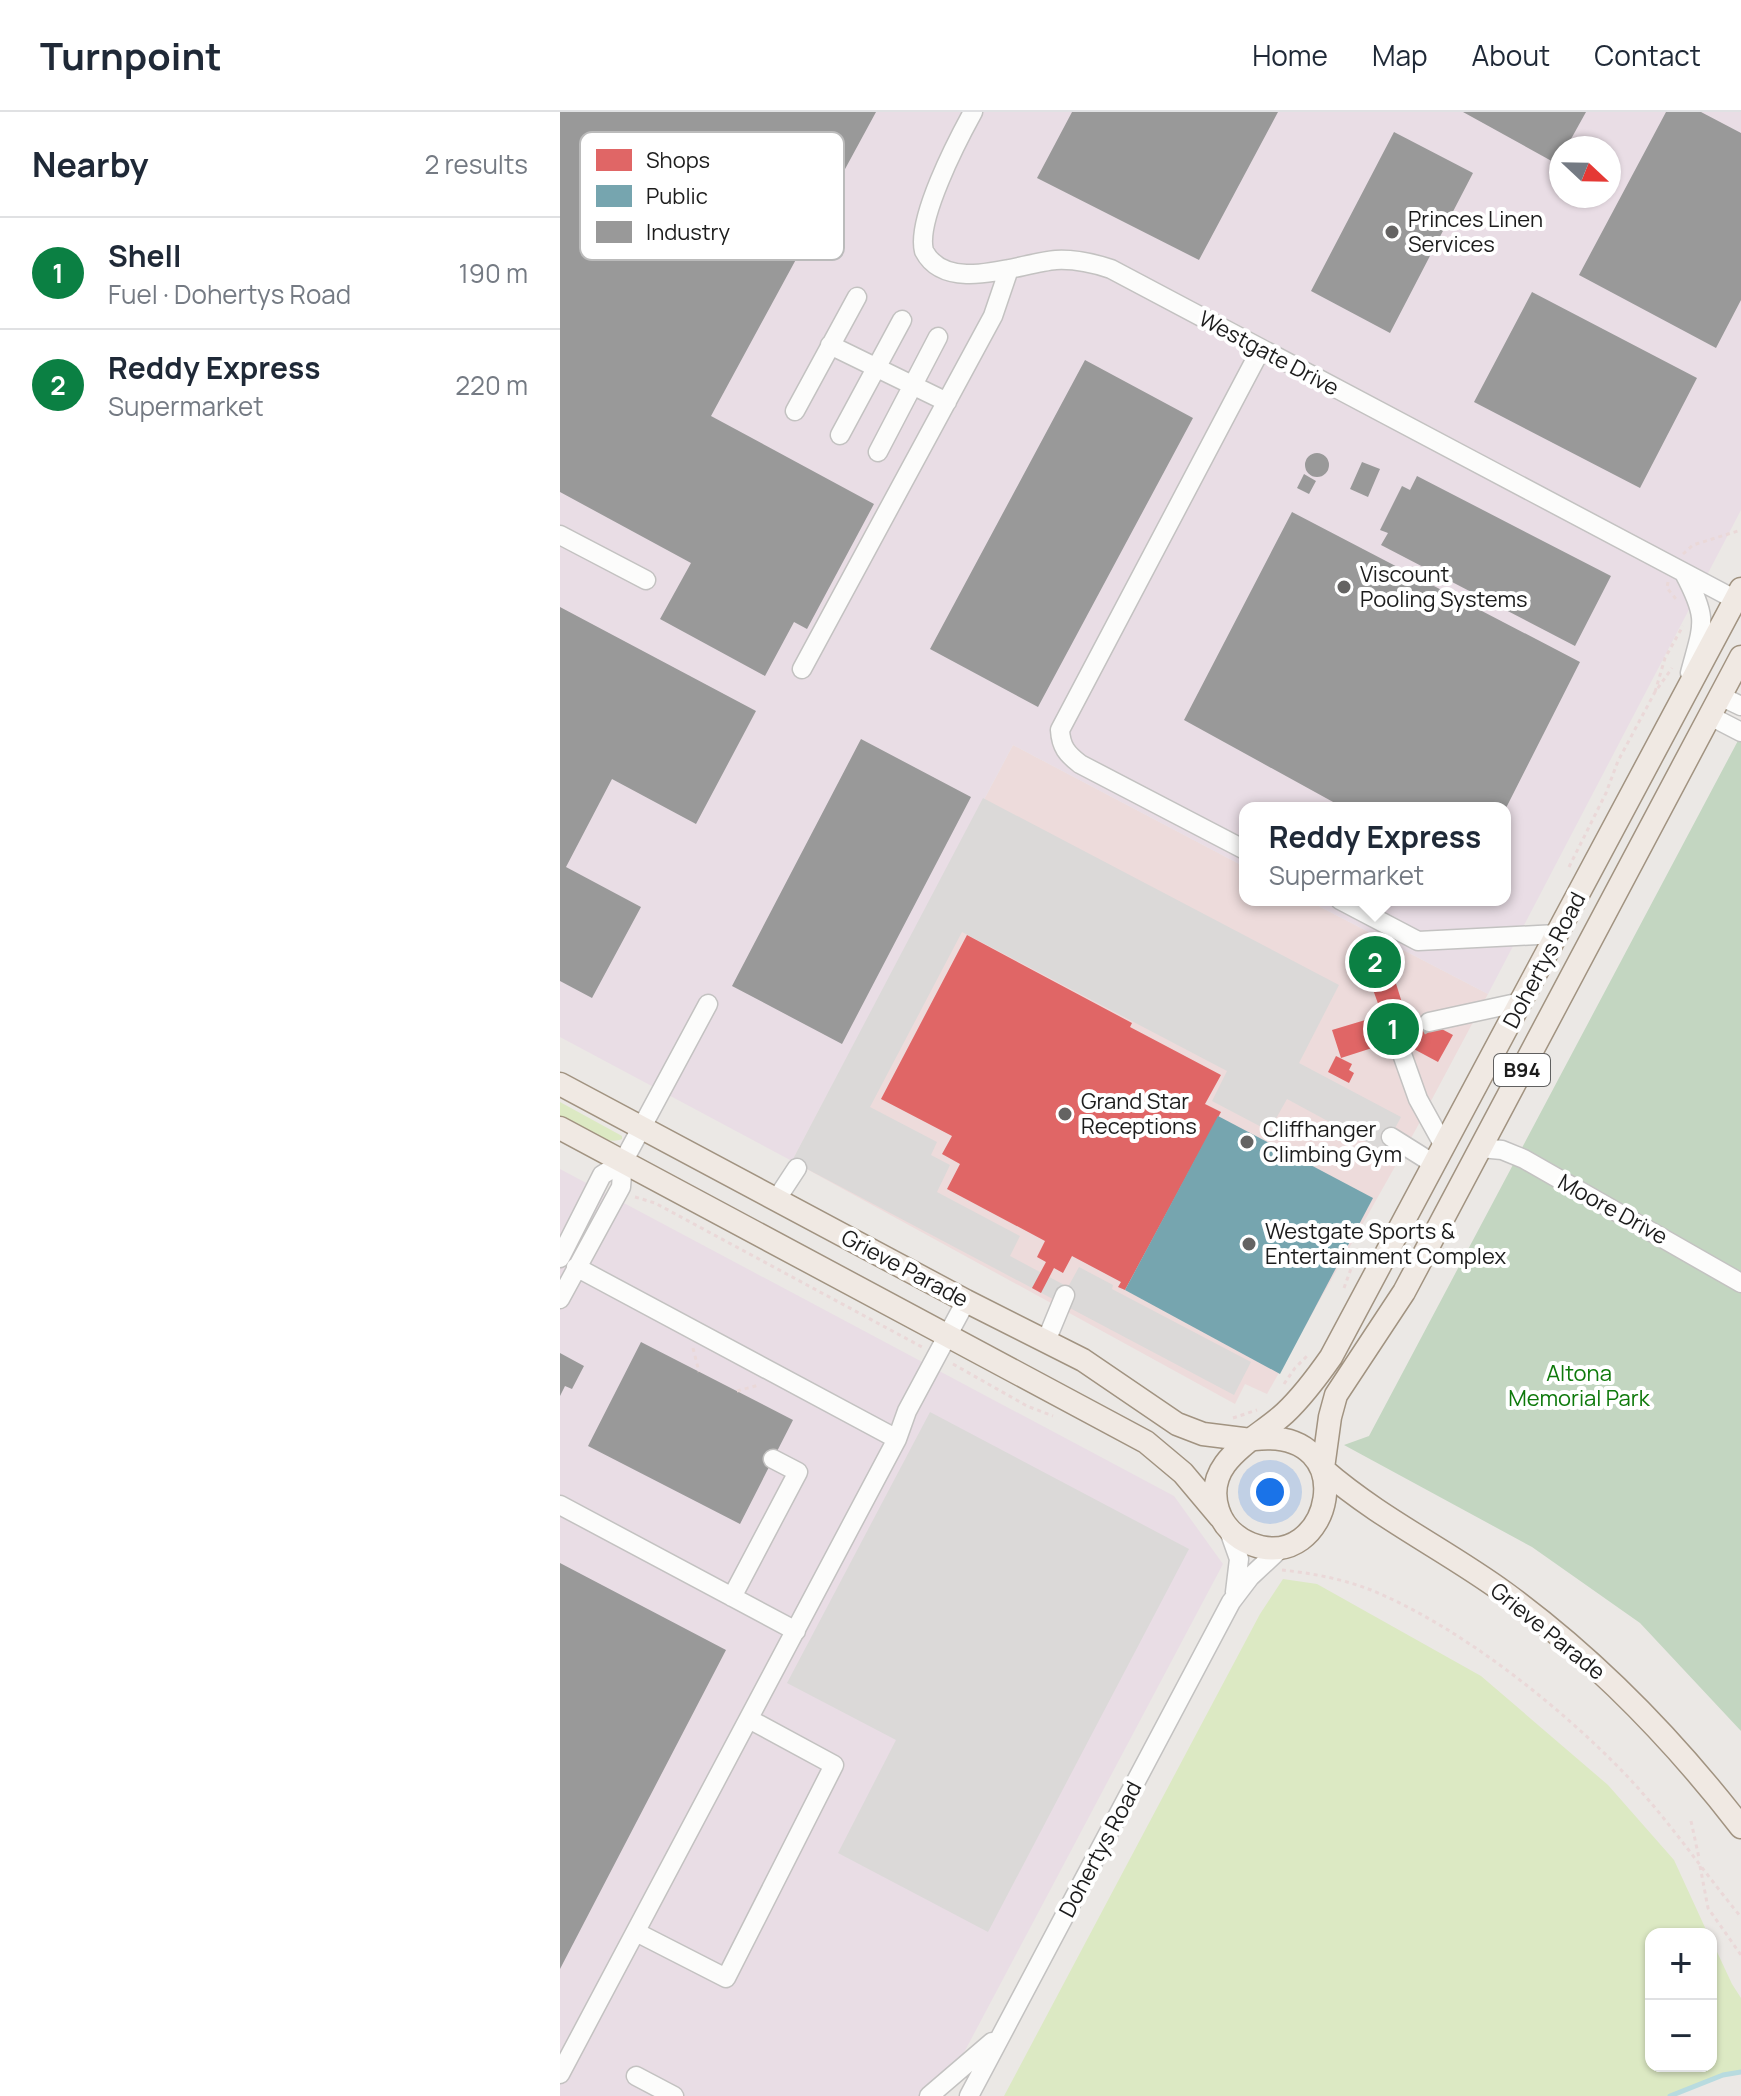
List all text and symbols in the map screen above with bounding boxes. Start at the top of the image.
text: Turnpoint [40,29,222,81]
text: Home [1252,36,1328,74]
text: Map [1372,36,1428,74]
text: About [1472,36,1550,74]
text: Contact [1594,36,1701,74]
legend [580,132,844,260]
north arrow [1549,136,1621,208]
text: Nearby [32,141,148,187]
text: Shops [646,145,710,175]
text: 2 results [424,146,528,182]
text: Public [646,181,708,211]
place label: Princes Linen Services [1408,204,1543,259]
text: Industry [646,217,730,247]
marker: Princes Linen Services [1383,223,1401,241]
text: Shell [108,235,181,276]
text: 1 [52,255,64,291]
text: 190 m [459,255,528,291]
text: Fuel · Dohertys Road [108,276,351,312]
street label: Westgate Drive [1194,303,1345,403]
text: Reddy Express [108,347,321,388]
text: 2 [50,367,66,403]
text: 220 m [455,367,528,403]
text: Supermarket [108,388,264,424]
place label: Viscount Pooling Systems [1360,559,1528,614]
marker: Viscount Pooling Systems [1335,578,1353,596]
popup [1239,802,1511,906]
text: Reddy Express [1269,816,1481,857]
text: Supermarket [1269,857,1424,893]
street label: Dohertys Road [1496,887,1592,1033]
pin: 2 [1349,932,1401,992]
pin: 1 [1367,999,1419,1059]
road number: B94 [1494,1054,1550,1086]
place label: Grand Star Receptions [1081,1086,1197,1141]
marker: Grand Star Receptions [1056,1105,1074,1123]
place label: Cliffhanger Climbing Gym [1263,1114,1402,1169]
marker: Cliffhanger Climbing Gym [1238,1133,1256,1151]
street label: Moore Drive [1553,1167,1673,1251]
place label: Westgate Sports & Entertainment Complex [1265,1216,1506,1271]
street label: Grieve Parade [836,1222,974,1314]
marker: Westgate Sports & Entertainment Complex [1240,1235,1258,1253]
park label: Altona Memorial Park [1508,1358,1651,1413]
your location [1250,1472,1290,1512]
street label: Grieve Parade [1484,1575,1612,1687]
street label: Dohertys Road [1052,1776,1148,1922]
map controls [1645,1928,1717,2072]
button: + [1645,1928,1717,2000]
button: − [1645,2000,1717,2072]

